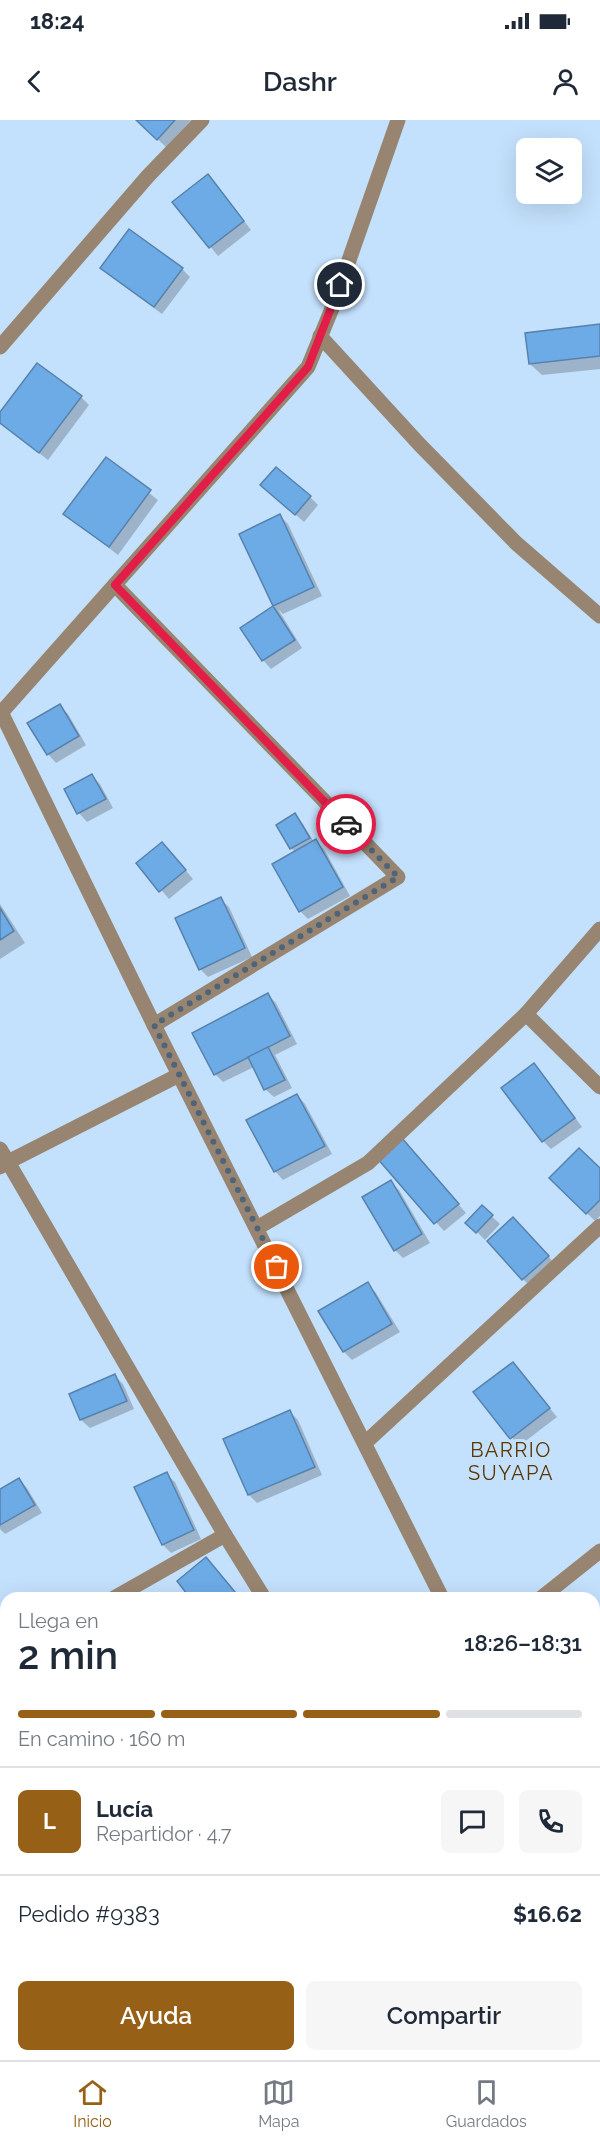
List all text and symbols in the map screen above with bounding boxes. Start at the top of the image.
text: 18:24 [30,8,85,34]
icon: back [18,65,51,98]
icon: person [549,65,582,98]
text: Dashr [263,66,337,97]
map controls [516,138,582,204]
button: layers [516,138,582,204]
pin [314,259,365,310]
icon: home [323,268,356,301]
courier [316,794,376,854]
icon: car [330,808,363,841]
pin [251,1241,302,1292]
icon: bag [260,1250,293,1283]
district label: BARRIO SUYAPA [468,1438,554,1485]
text: Llega en [18,1609,99,1633]
text: 18:26–18:31 [464,1630,582,1656]
text: 2 min [18,1632,118,1678]
text: En camino · 160 m [18,1727,185,1751]
button: chat [441,1790,504,1853]
button: phone [519,1790,582,1853]
text: Lucía [96,1796,153,1822]
text: L [43,1808,56,1834]
text: Repartidor · 4.7 [96,1822,232,1846]
text: Pedido #9383 [18,1901,160,1927]
text: $16.62 [513,1901,582,1927]
button: Ayuda [18,1981,294,2050]
button: Compartir [306,1981,582,2050]
tab: Inicio [73,2076,112,2131]
tab: Mapa [258,2076,299,2131]
tab: Guardados [446,2076,527,2131]

